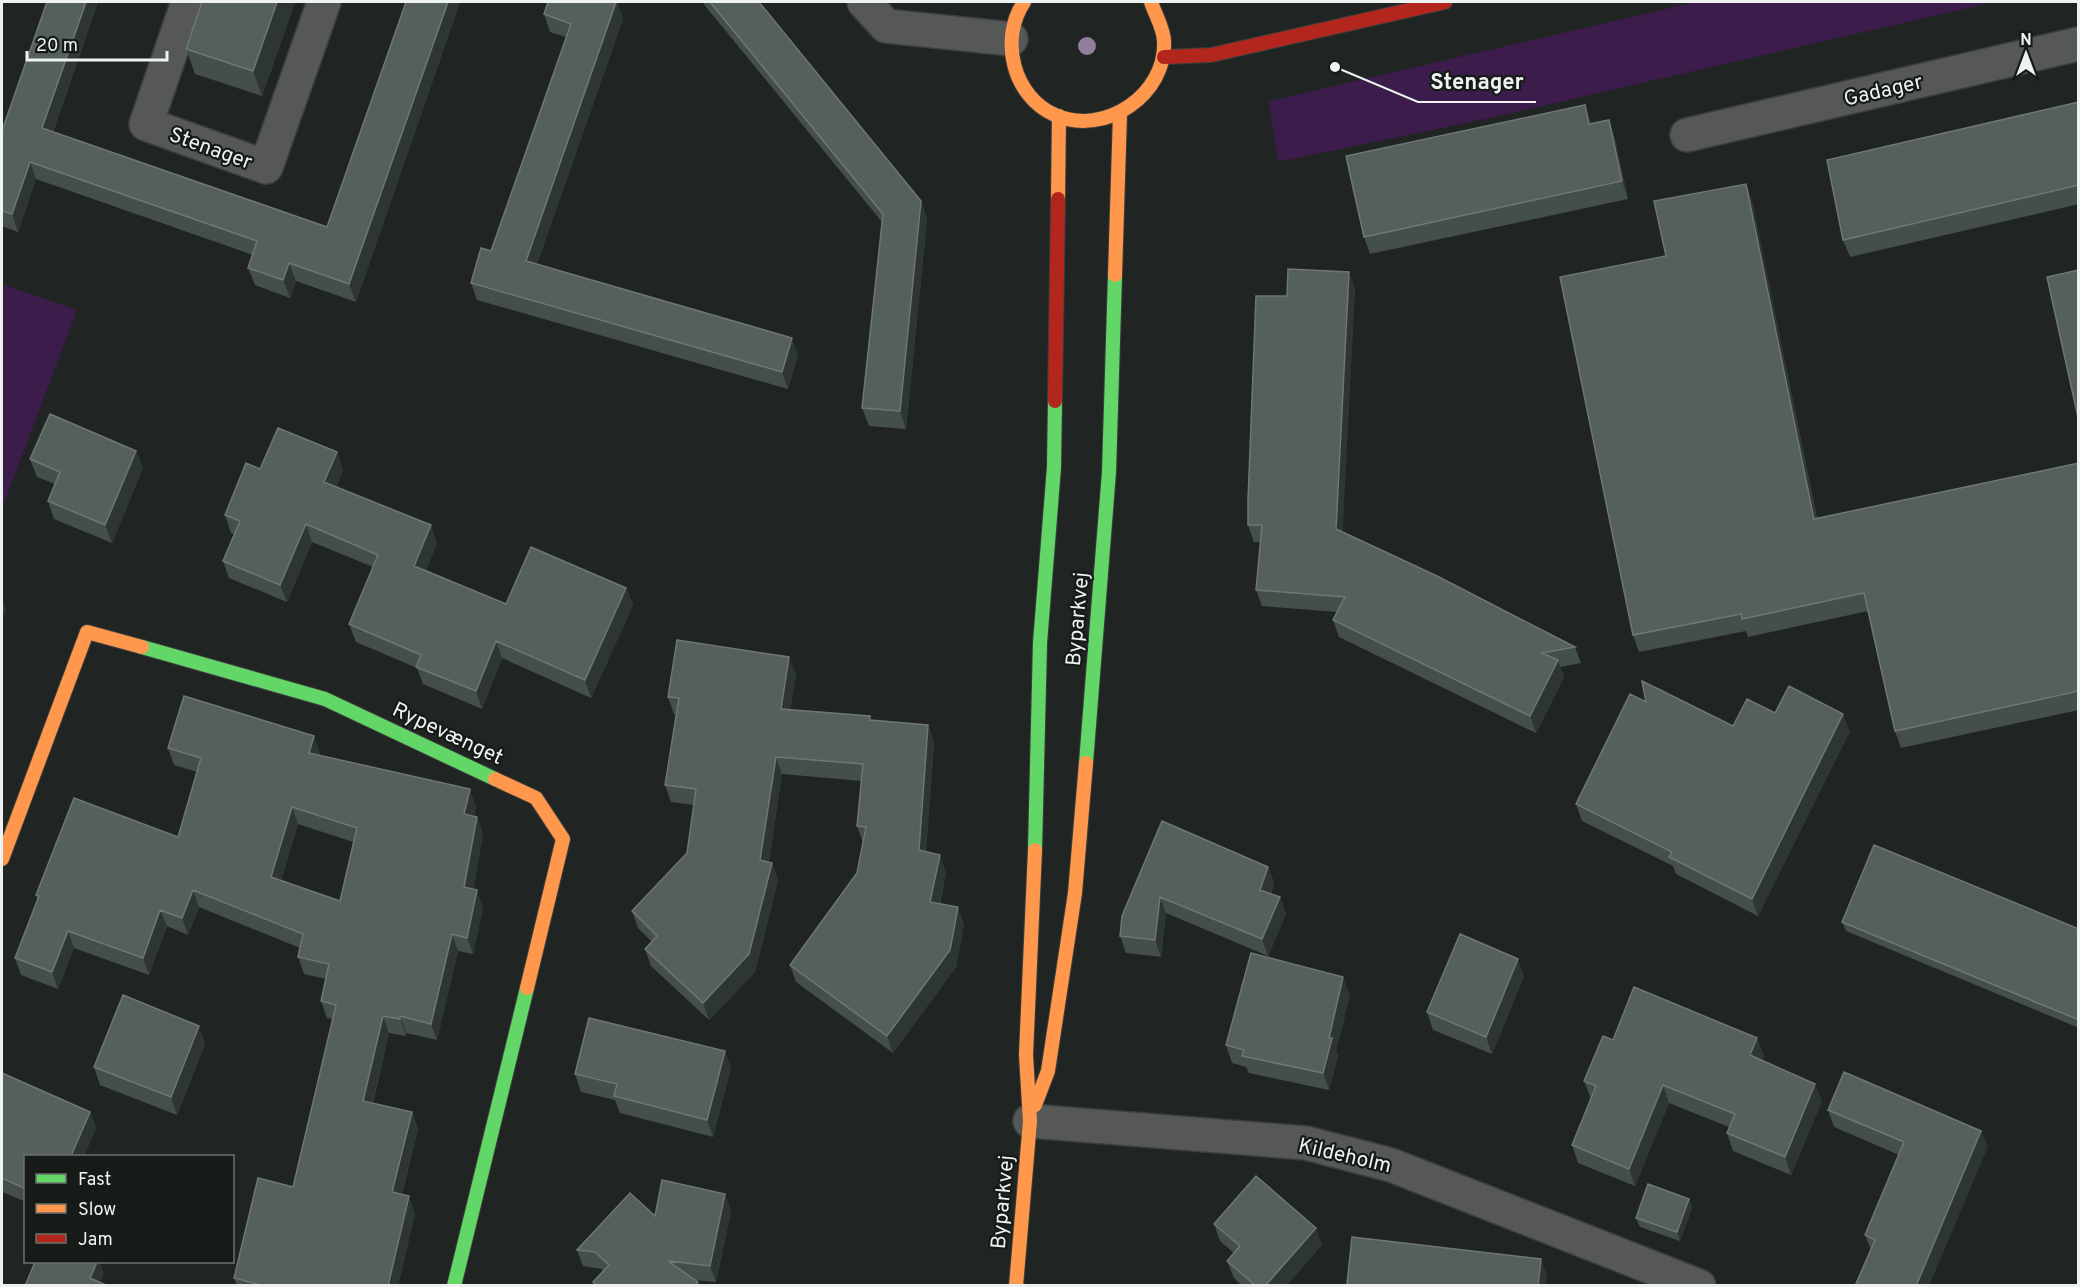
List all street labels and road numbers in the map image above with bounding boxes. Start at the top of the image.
street label: Gadager [1841,69,1926,114]
street label: Stenager [165,122,256,177]
street label: Byparkvej [1061,571,1096,667]
street label: Rypevænget [388,697,507,772]
street label: Kildeholm [1295,1133,1394,1180]
street label: Byparkvej [986,1154,1021,1250]

